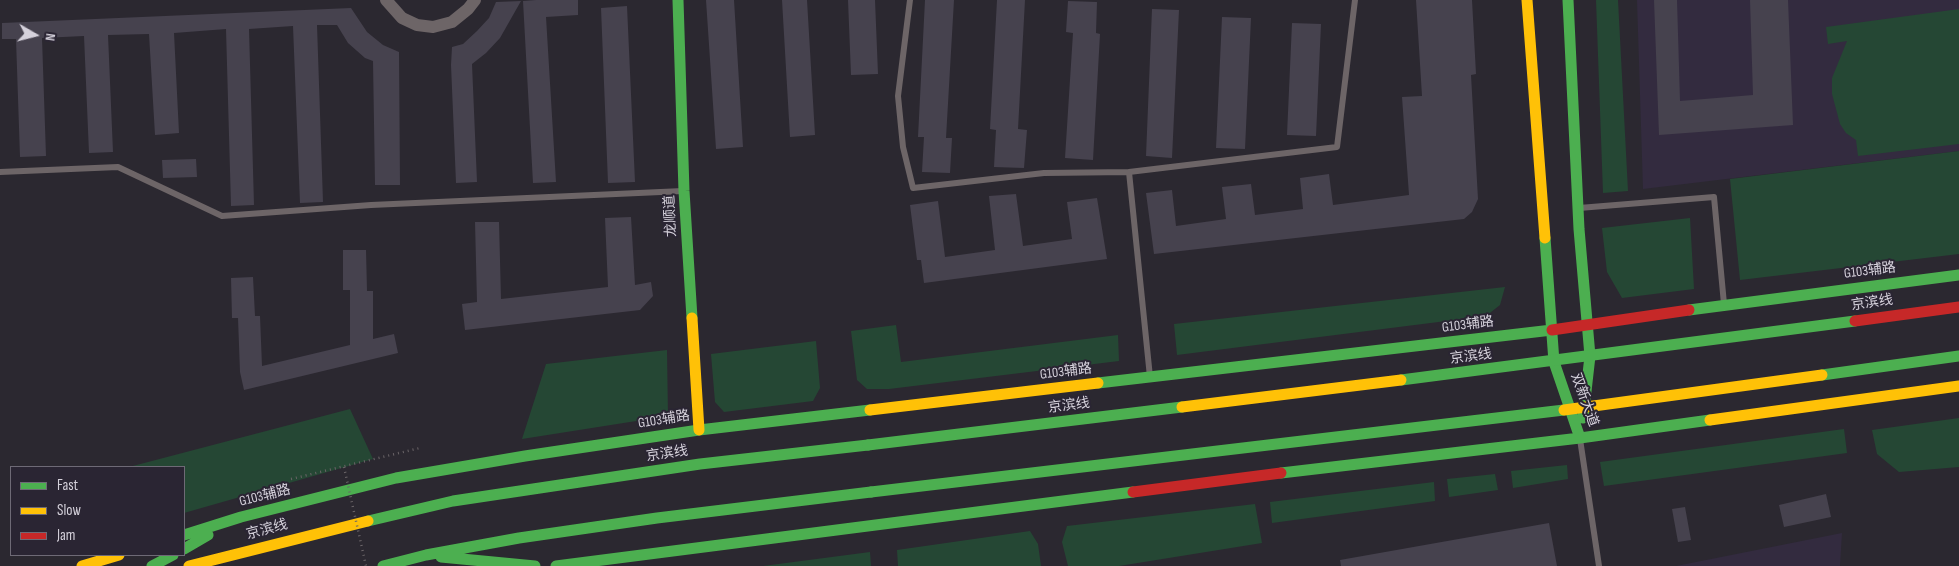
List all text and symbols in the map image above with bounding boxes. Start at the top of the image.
north arrow [10,10,60,60]
text: N [41,32,59,42]
street label: 龙顺道 [662,195,680,237]
street label: G103辅路 [1843,259,1897,283]
street label: 京滨线 [1850,292,1894,314]
street label: G103辅路 [1441,313,1495,337]
street label: 京滨线 [1449,346,1493,368]
street label: G103辅路 [1039,360,1093,384]
street label: 双新大道 [1567,371,1601,429]
street label: 京滨线 [1047,395,1091,417]
street label: G103辅路 [637,408,691,432]
street label: 京滨线 [645,443,689,465]
legend [10,466,185,556]
text: Fast [57,476,78,495]
street label: G103辅路 [238,482,292,510]
text: Slow [57,501,81,520]
street label: 京滨线 [245,516,289,544]
text: Jam [57,526,75,545]

